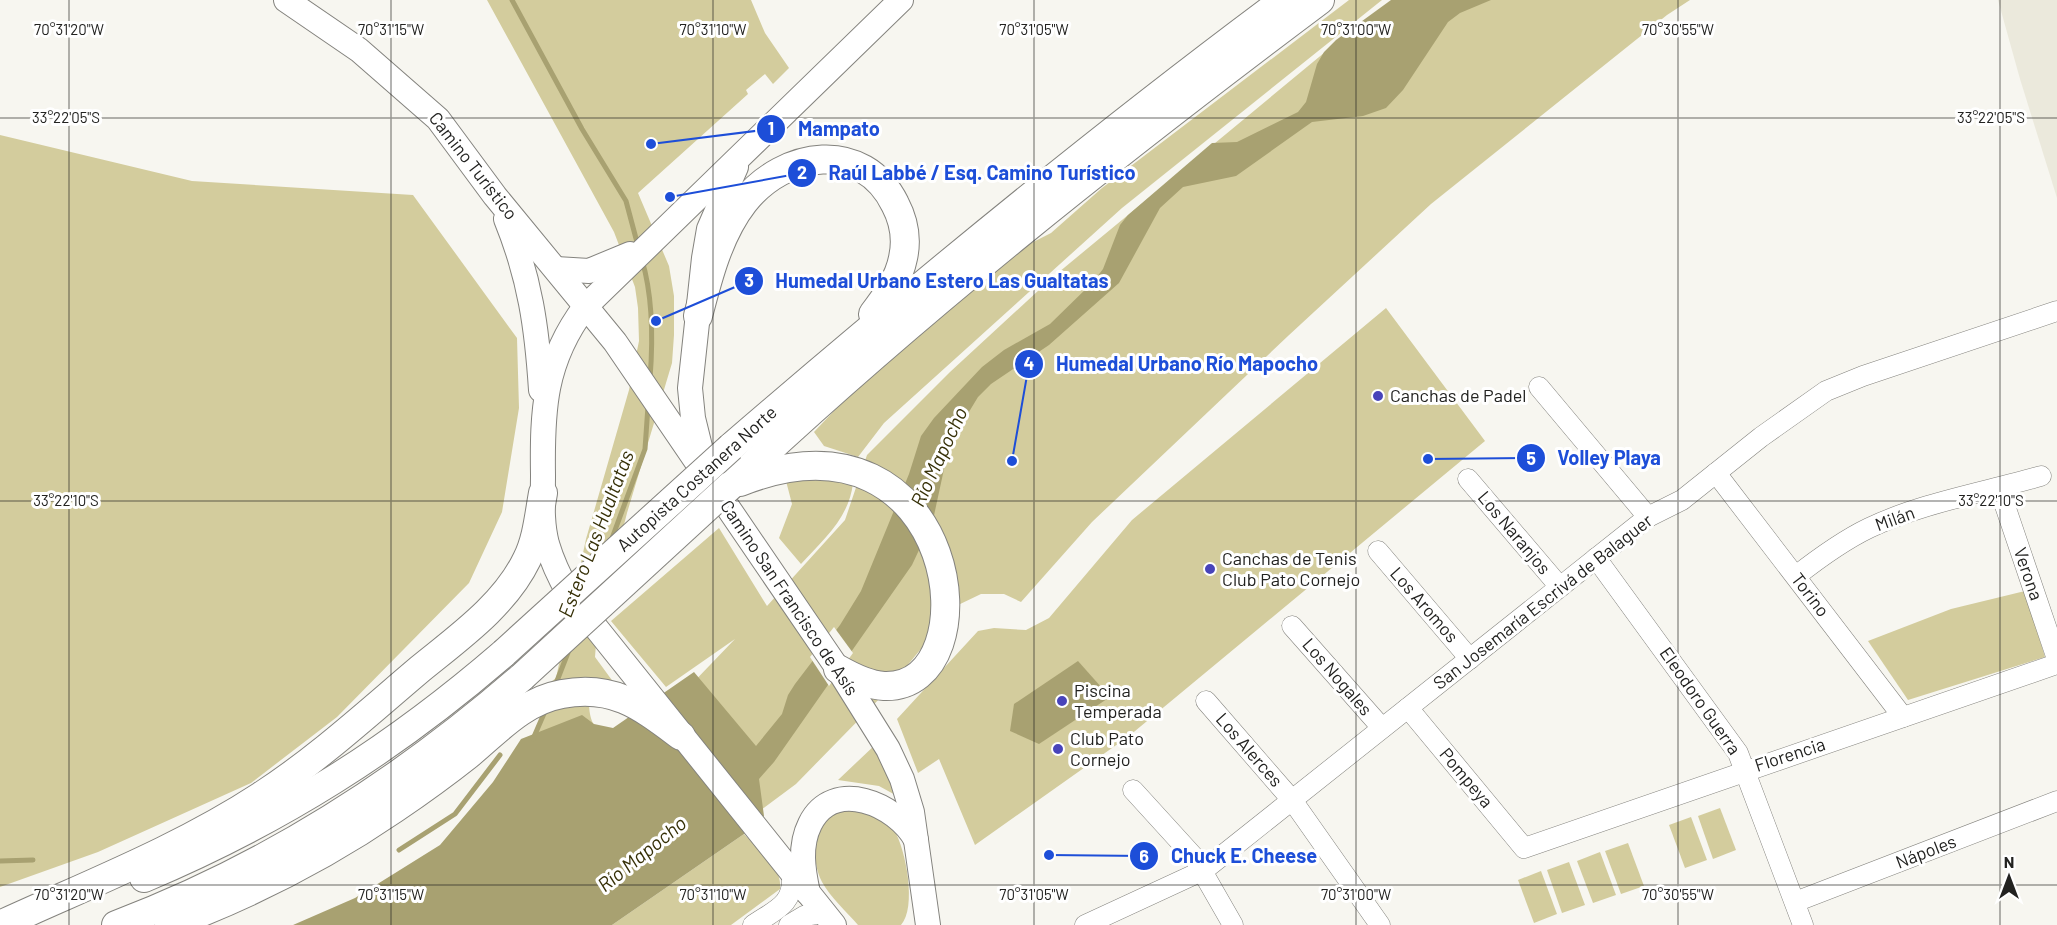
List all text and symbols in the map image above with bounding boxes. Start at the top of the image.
text: 70°31'20"W [34,20,104,38]
text: 70°31'15"W [358,20,424,38]
text: 70°31'10"W [680,20,746,38]
text: 70°31'05"W [999,20,1069,38]
text: 70°31'00"W [1321,20,1391,38]
text: 70°30'55"W [1642,20,1714,38]
street label: Camino Turístico [425,107,523,224]
text: 33°22'05"S [32,108,100,126]
text: 33°22'05"S [1957,108,2025,126]
callout: Mampato [756,110,892,148]
text: Mampato [798,116,880,140]
text: 1 [768,117,774,139]
callout: Raúl Labbé / Esq. Camino Turístico [787,154,1148,192]
text: Raúl Labbé / Esq. Camino Turístico [828,160,1136,184]
text: 2 [797,161,807,183]
callout: Humedal Urbano Estero Las Gualtatas [734,262,1121,300]
text: Humedal Urbano Estero Las Gualtatas [775,268,1109,292]
text: 3 [744,269,754,291]
callout: Humedal Urbano Río Mapocho [1014,345,1330,383]
text: Humedal Urbano Río Mapocho [1056,351,1318,375]
text: 4 [1024,352,1035,374]
place label: Canchas de Padel [1390,384,1526,406]
marker: Canchas de Padel [1371,389,1385,403]
street label: Autopista Costanera Norte [612,401,781,556]
water label: Río Mapocho [905,403,972,510]
callout: Volley Playa [1516,439,1673,477]
text: Volley Playa [1557,445,1661,469]
water label: Estero Las Hualtatas [552,447,638,621]
text: 5 [1526,447,1536,469]
street label: Los Naranjos [1474,486,1556,578]
text: 33°22'10"S [33,491,99,509]
text: 33°22'10"S [1958,491,2024,509]
street label: Camino San Francisco de Asís [716,495,864,699]
street label: Milán [1872,501,1917,535]
street label: San Josemaría Escrivá de Balaguer [1428,509,1657,694]
street label: Verona [2010,544,2048,603]
place label: Canchas de Tenis Club Pato Cornejo [1222,547,1360,590]
marker: Canchas de Tenis Club Pato Cornejo [1203,562,1217,576]
street label: Los Aromos [1386,562,1463,647]
street label: Torino [1787,568,1834,621]
street label: Los Nogales [1298,633,1377,720]
street label: Eleodoro Guerra [1656,642,1746,759]
place label: Piscina Temperada [1074,679,1162,722]
marker: Piscina Temperada [1055,694,1069,708]
street label: Los Alerces [1212,708,1288,791]
place label: Club Pato Cornejo [1070,727,1144,770]
street label: Florencia [1752,732,1828,776]
marker: Club Pato Cornejo [1051,742,1065,756]
street label: Pompeya [1435,743,1498,812]
water label: Río Mapocho [592,810,691,896]
street label: Nápoles [1892,829,1959,873]
callout: Chuck E. Cheese [1129,837,1330,875]
text: Chuck E. Cheese [1171,843,1317,867]
text: 6 [1139,845,1149,867]
north arrow [1979,847,2039,907]
text: N [2004,852,2014,871]
text: 70°31'20"W [34,885,104,903]
text: 70°31'15"W [358,885,424,903]
text: 70°31'10"W [680,885,746,903]
text: 70°31'05"W [999,885,1069,903]
text: 70°31'00"W [1321,885,1391,903]
text: 70°30'55"W [1642,885,1714,903]

